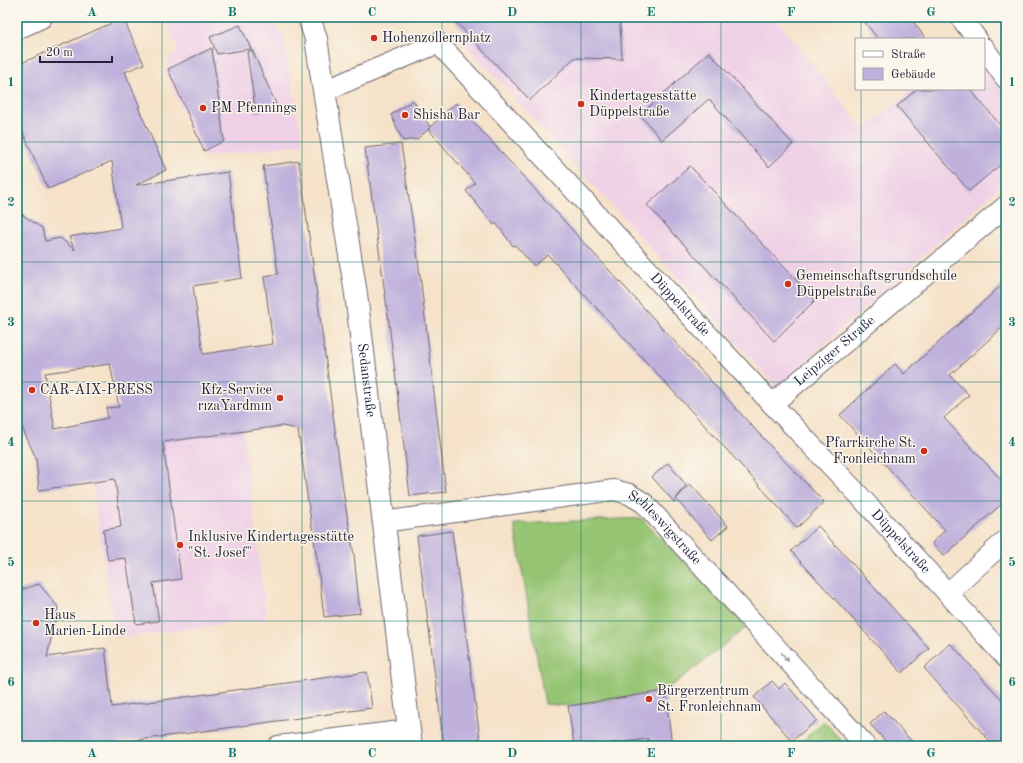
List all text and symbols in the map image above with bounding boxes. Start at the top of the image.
text: A [87,6,97,19]
text: B [227,6,237,19]
text: C [368,6,376,19]
text: D [507,6,517,19]
text: E [647,6,656,19]
text: F [787,6,796,19]
text: G [926,6,936,19]
place label: Hohenzollernplatz [382,31,491,45]
marker: Hohenzollernplatz [369,33,379,43]
scale bar [40,38,112,64]
legend [855,38,985,90]
text: 20 m [46,47,73,59]
text: Straße [891,49,926,61]
text: Gebäude [891,69,936,81]
text: 1 [7,76,15,89]
text: 1 [1008,76,1016,89]
place label: Kindertagesstätte Düppelstraße [589,89,696,119]
marker: Kindertagesstätte Düppelstraße [576,99,586,109]
place label: PM Pfennings [211,101,297,115]
marker: PM Pfennings [198,103,208,113]
place label: Shisha Bar [413,108,480,122]
marker: Shisha Bar [400,110,410,120]
text: 2 [7,196,15,209]
text: 2 [1008,196,1016,209]
place label: Gemeinschaftsgrundschule Düppelstraße [796,269,957,299]
street label: Düppelstraße [647,270,713,339]
marker: Gemeinschaftsgrundschule Düppelstraße [783,279,793,289]
street label: Leipziger Straße [792,313,878,389]
text: 3 [7,316,15,329]
text: 3 [1008,316,1016,329]
street label: Sedanstraße [355,342,378,418]
place label: CAR-AIX-PRESS [40,383,153,397]
place label: Kfz-Service rızaYardmın [198,383,272,413]
marker: CAR-AIX-PRESS [27,385,37,395]
marker: Kfz-Service rızaYardmın [275,393,285,403]
text: 4 [7,436,15,449]
place label: Pfarrkirche St. Fronleichnam [825,436,916,466]
text: 4 [1008,436,1016,449]
marker: Pfarrkirche St. Fronleichnam [919,446,929,456]
street label: Schleswigstraße [625,488,704,568]
street label: Düppelstraße [869,507,933,576]
place label: Inklusive Kindertagesstätte "St. Josef" [188,530,354,560]
marker: Inklusive Kindertagesstätte "St. Josef" [175,540,185,550]
text: 5 [7,556,15,569]
text: 5 [1008,556,1016,569]
place label: Haus Marien-Linde [44,608,126,638]
marker: Haus Marien-Linde [31,618,41,628]
one-way arrow [780,652,790,662]
text: 6 [7,676,15,689]
text: 6 [1008,676,1016,689]
place label: Bürgerzentrum St. Fronleichnam [657,684,761,714]
marker: Bürgerzentrum St. Fronleichnam [644,694,654,704]
text: A [87,747,97,760]
text: B [227,747,237,760]
text: C [368,747,376,760]
text: D [507,747,517,760]
text: E [647,747,656,760]
text: F [787,747,796,760]
text: G [926,747,936,760]

